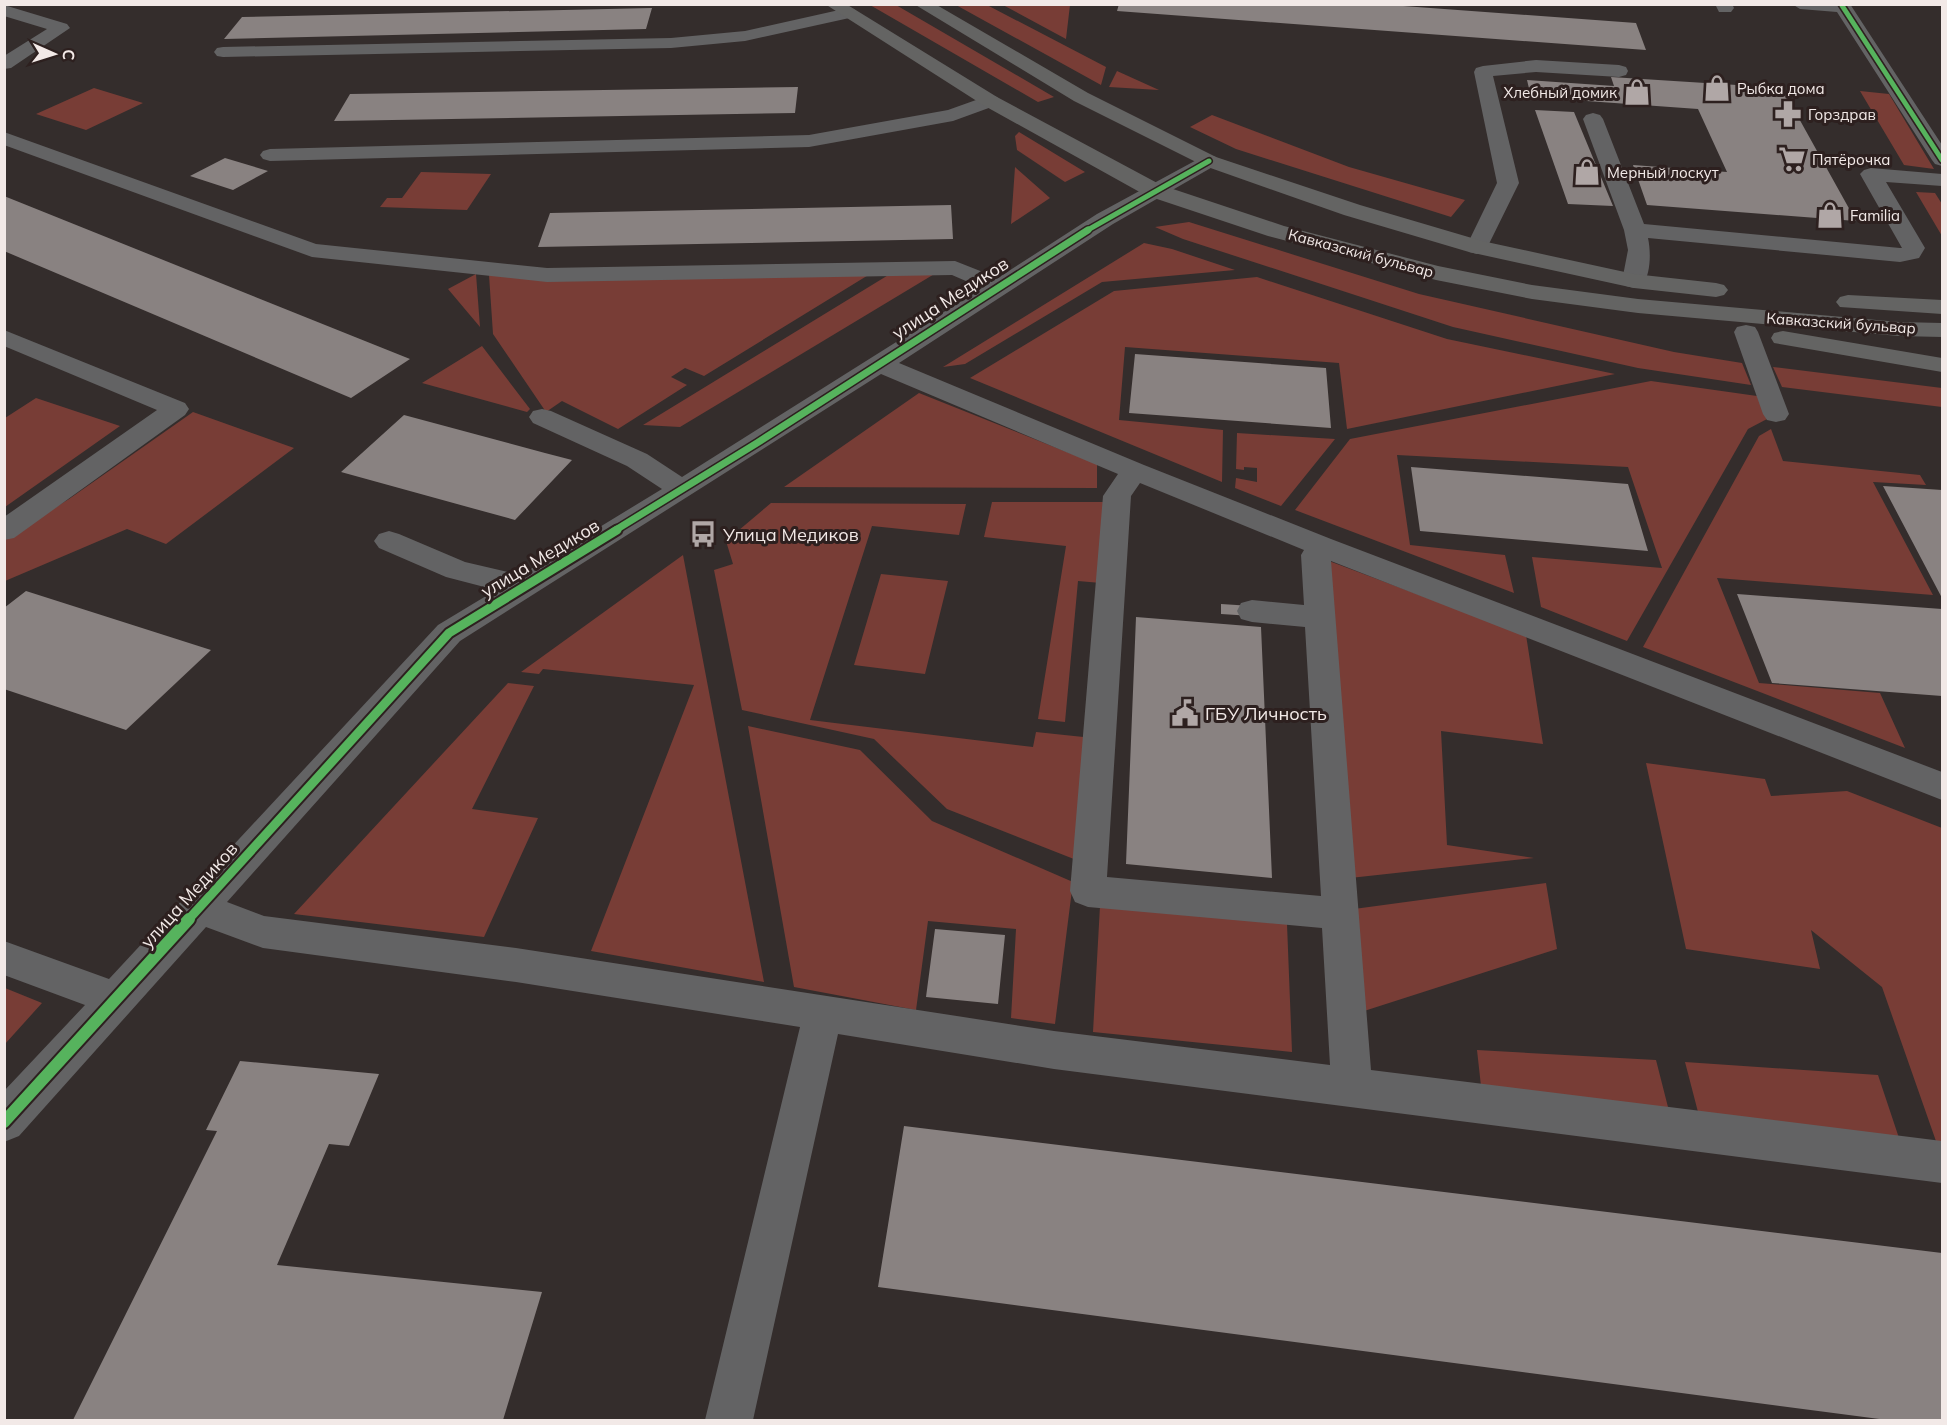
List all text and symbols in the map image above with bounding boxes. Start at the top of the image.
north arrow [24,24,84,84]
text: С [59,49,79,61]
shop icon: Рыбка дома [1702,73,1732,103]
shop icon: Хлебный домик [1622,77,1652,107]
place label: Рыбка дома [1737,79,1825,98]
place label: Хлебный домик [1503,83,1618,102]
pharmacy icon: Горздрав [1773,99,1803,129]
place label: Горздрав [1808,105,1876,124]
supermarket icon: Пятёрочка [1777,144,1807,174]
place label: Пятёрочка [1812,150,1890,169]
shop icon: Мерный лоскут [1572,157,1602,187]
place label: Мерный лоскут [1607,163,1719,182]
shop icon: Familia [1815,200,1845,230]
place label: Familia [1850,206,1900,225]
street label: Кавказский бульвар [1286,224,1436,282]
street label: улица Медиков [887,252,1013,344]
street label: Кавказский бульвар [1766,308,1916,338]
street label: улица Медиков [476,514,604,602]
bus stop icon: Улица Медиков [688,519,718,549]
place label: Улица Медиков [722,523,859,546]
public building icon: ГБУ Личность [1170,698,1200,728]
place label: ГБУ Личность [1205,702,1327,725]
street label: улица Медиков [135,837,243,953]

